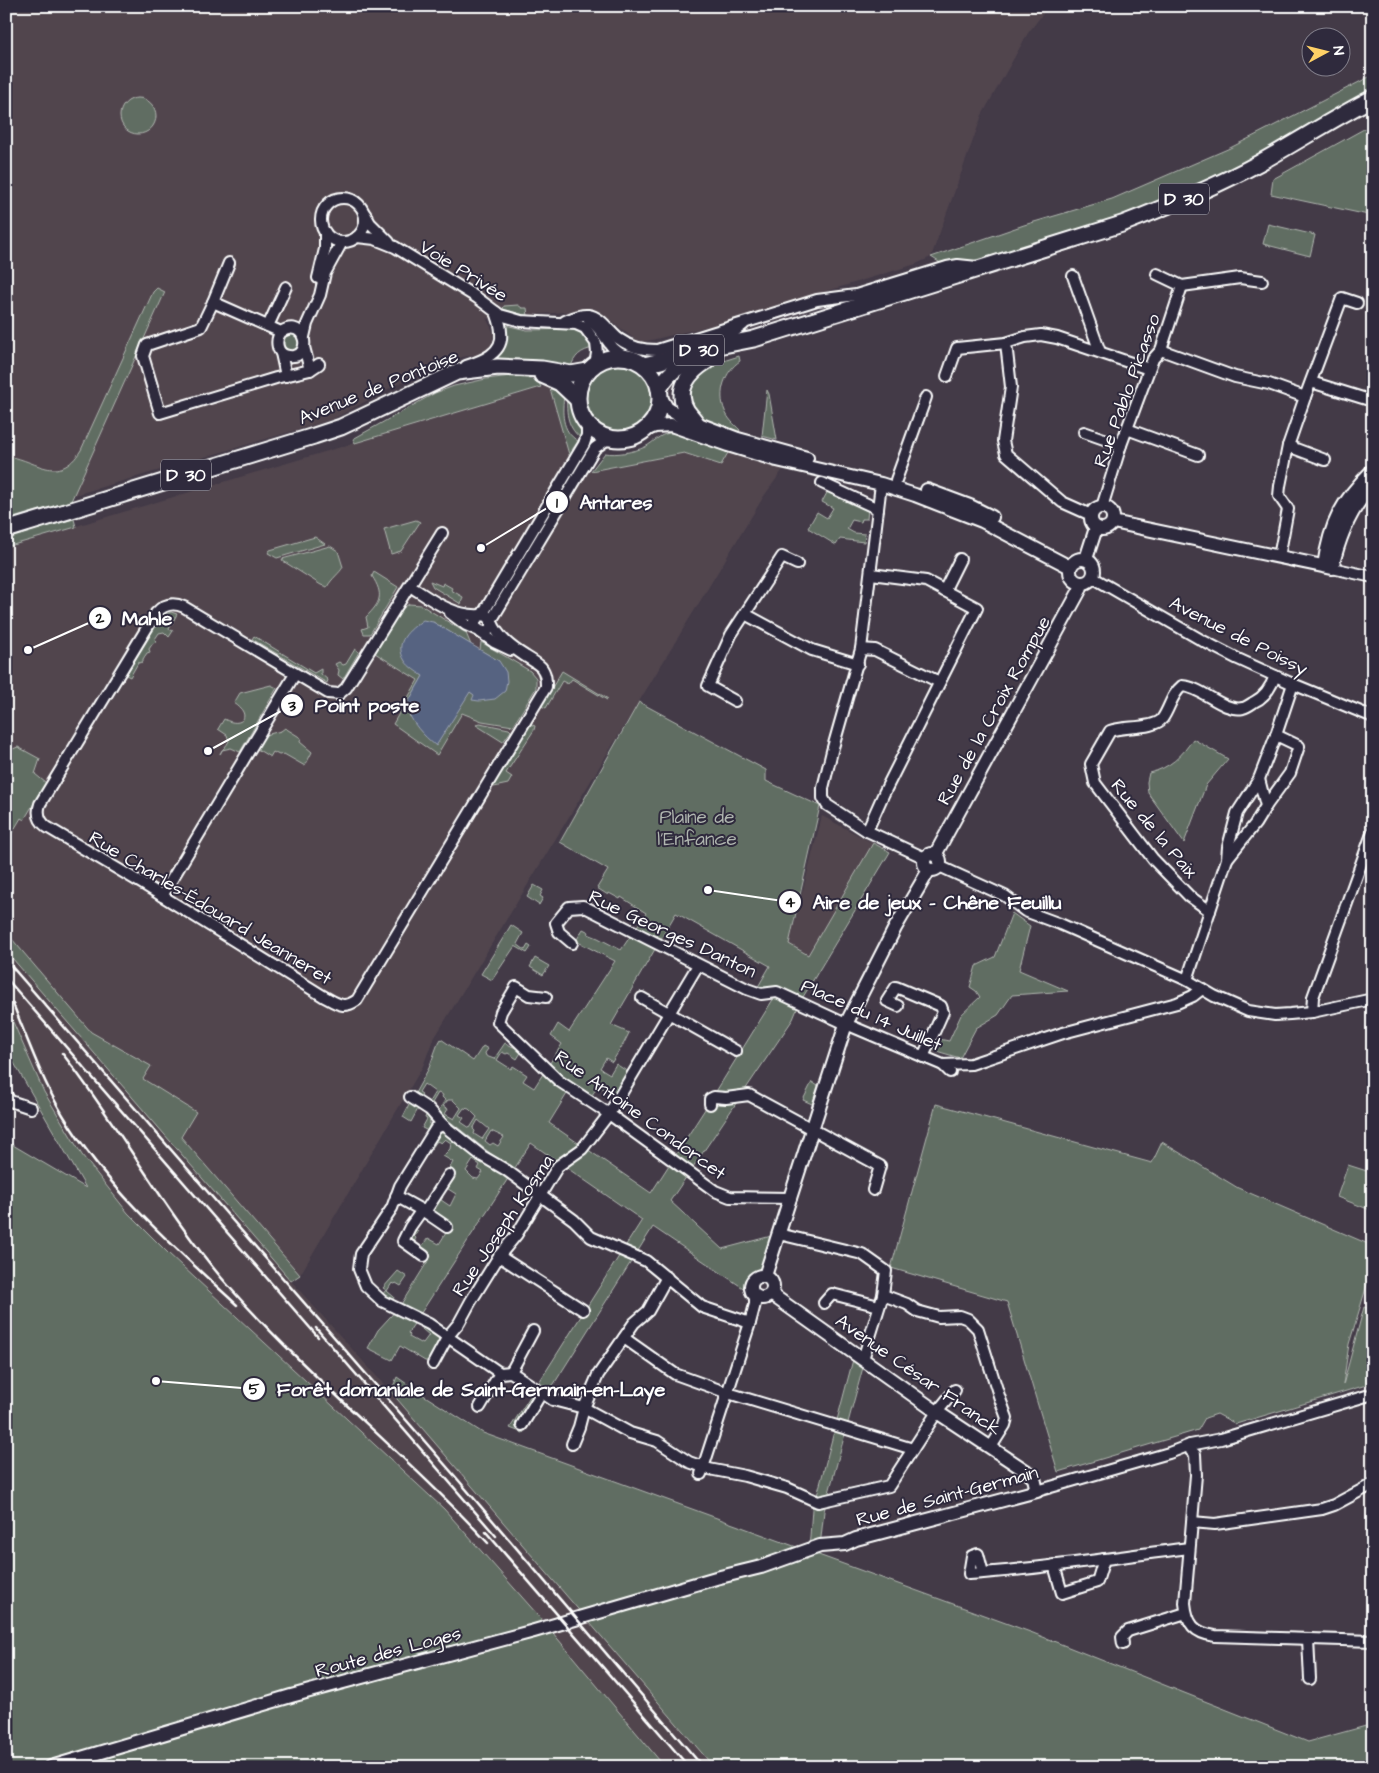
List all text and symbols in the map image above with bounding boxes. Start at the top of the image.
north arrow [1302,28,1352,78]
text: N [1327,45,1348,56]
road number: D 30 [1159,183,1209,214]
street label: Voie Privée [414,234,512,309]
street label: Rue Pablo Picasso [1087,310,1168,471]
road number: D 30 [674,334,724,366]
street label: Avenue de Pontoise [295,343,463,432]
road number: D 30 [161,460,211,490]
callout: Antares [545,485,663,520]
text: Antares [580,489,652,517]
text: 1 [556,493,558,514]
street label: Avenue de Poissy [1164,590,1313,684]
callout: Mahle [87,600,183,635]
text: Mahle [122,605,172,633]
text: 2 [95,608,105,629]
street label: Rue de la Croix Rompue [931,611,1058,810]
callout: Point poste [280,688,429,723]
text: Point poste [315,692,419,720]
text: 3 [287,696,296,717]
street label: Rue de la Paix [1104,773,1204,885]
park label: Plaine de l'Enfance [657,804,737,853]
street label: Rue Charles-Édouard Jeanneret [84,825,337,992]
street label: Rue Georges Danton [584,884,761,986]
callout: Aire de jeux - Chêne Feuillu [777,884,1071,919]
text: Aire de jeux - Chêne Feuillu [813,889,1061,917]
text: 4 [785,892,796,913]
street label: Place du 14 Juillet [797,972,946,1059]
street label: Rue Antoine Condorcet [549,1044,732,1187]
street label: Rue Joseph Kosma [446,1149,561,1302]
street label: Avenue César Franck [830,1308,1007,1443]
callout: Forêt domaniale de Saint-Germain-en-Laye [242,1372,675,1407]
text: Forêt domaniale de Saint-Germain-en-Laye [277,1376,665,1405]
text: 5 [249,1379,260,1400]
street label: Rue de Saint-Germain [853,1459,1041,1534]
street label: Route des Loges [312,1620,465,1686]

